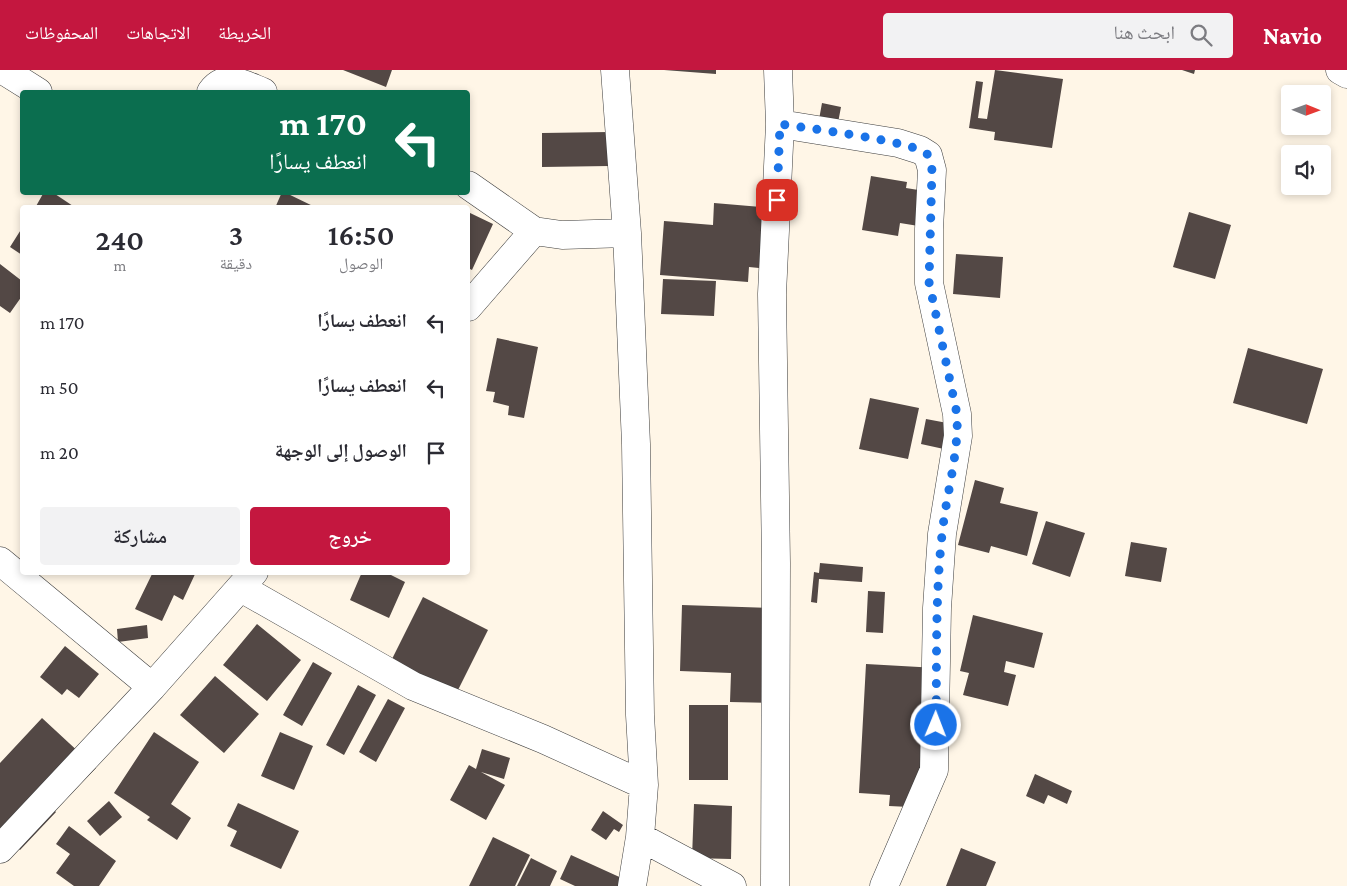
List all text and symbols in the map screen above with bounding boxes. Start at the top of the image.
search box [883,13,1233,58]
icon: search [1187,21,1215,49]
text: ابحث هنا [1114,22,1175,43]
text: Navio [1263,22,1322,49]
text: المحفوظات [25,23,98,43]
text: الاتجاهات [126,23,190,43]
text: الخريطة [218,23,271,43]
north arrow [1281,85,1331,135]
map controls [1281,85,1331,195]
text: 170 m [280,104,367,143]
icon: left [385,110,450,175]
button: sound [1281,145,1331,195]
text: انعطف يسارًا [269,149,367,174]
pin [756,179,798,221]
icon: arrive [763,186,791,214]
text: 3 [229,218,243,251]
text: 16:50 [328,218,394,251]
text: 240 [96,223,144,256]
text: دقيقة [220,255,252,272]
text: الوصول [339,255,383,272]
text: m [113,257,126,274]
icon: left [422,309,450,337]
text: انعطف يسارًا [317,310,407,331]
text: 170 m [40,312,84,333]
icon: left [422,374,450,402]
text: انعطف يسارًا [317,375,407,396]
text: 50 m [40,377,79,398]
icon: arrive [422,439,450,467]
text: الوصول إلى الوجهة [275,440,407,461]
text: 20 m [40,442,79,463]
button: مشاركة [40,507,240,565]
button: خروج [250,507,450,565]
position arrow [909,698,961,750]

